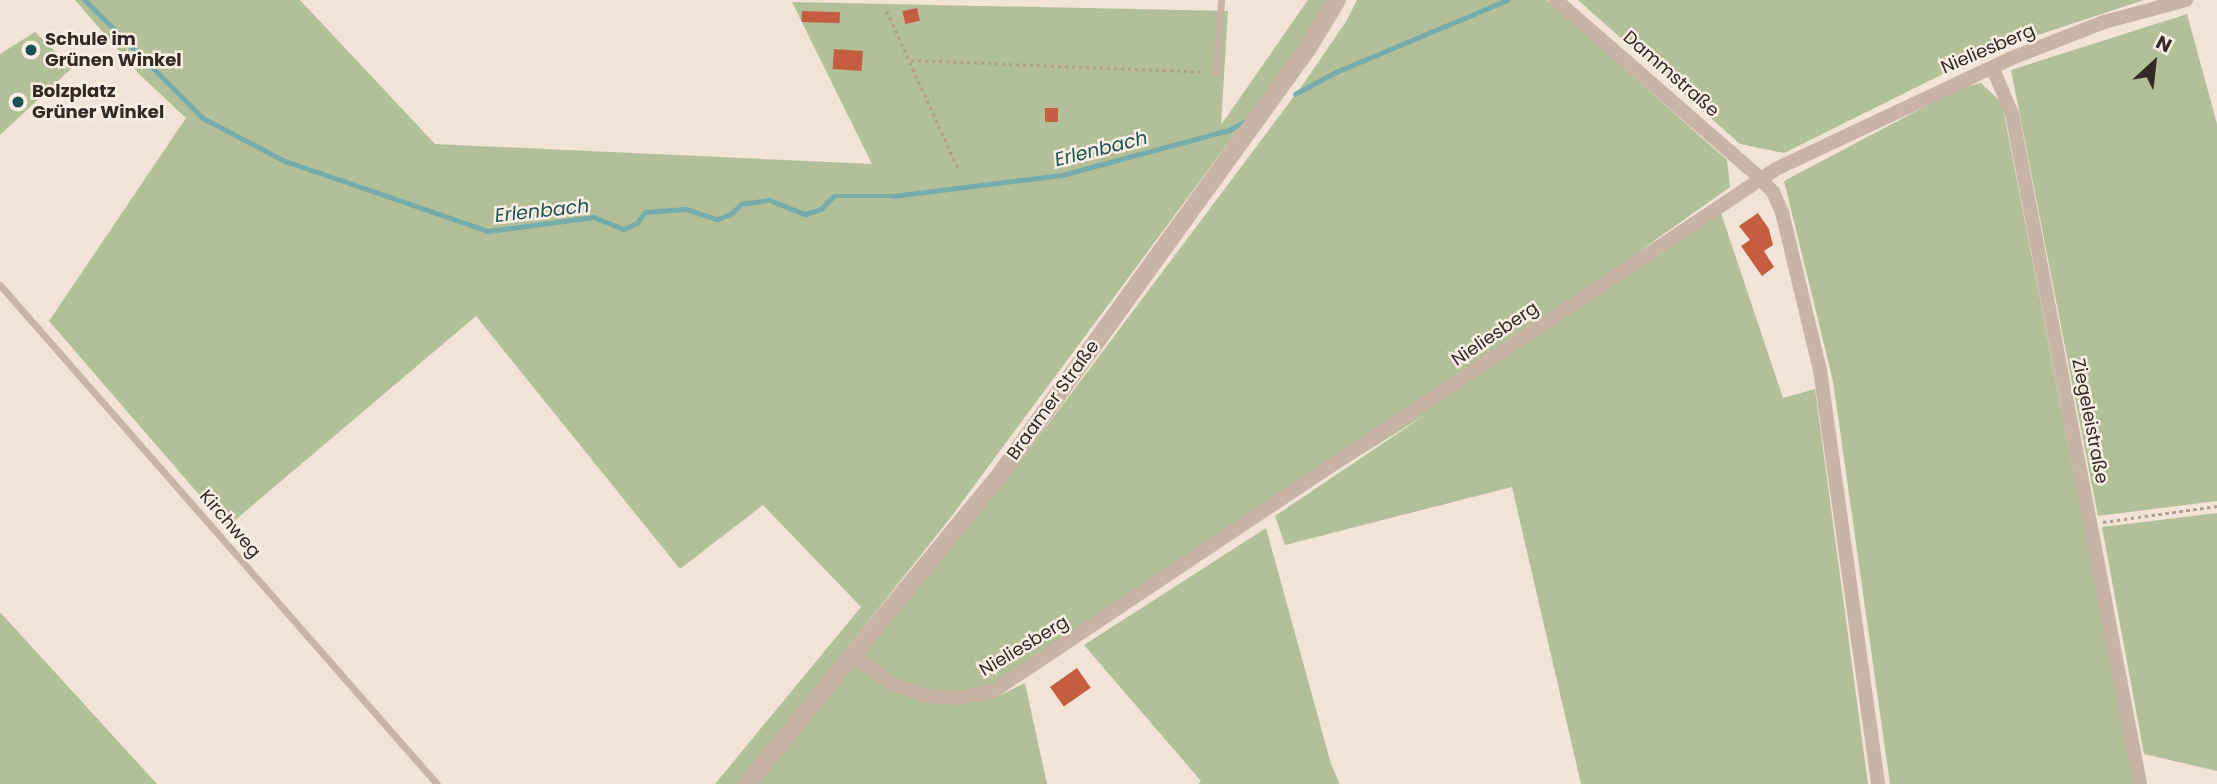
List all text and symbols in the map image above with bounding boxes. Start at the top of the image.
street label: Nieliesberg [1938,20,2038,78]
street label: Dammstraße [1619,26,1723,122]
north arrow [2119,28,2189,98]
place label: Schule im Grünen Winkel [45,29,182,72]
text: N [2151,29,2176,59]
marker: Schule im Grünen Winkel [23,42,39,58]
place label: Bolzplatz Grüner Winkel [32,81,164,124]
marker: Bolzplatz Grüner Winkel [10,94,26,110]
water label: Erlenbach [1052,126,1150,172]
water label: Erlenbach [494,195,590,227]
street label: Nieliesberg [1448,297,1542,371]
street label: Braamer Straße [1002,336,1104,464]
street label: Ziegeleistraße [2067,357,2113,485]
street label: Kirchweg [195,486,265,562]
street label: Nieliesberg [976,611,1072,681]

